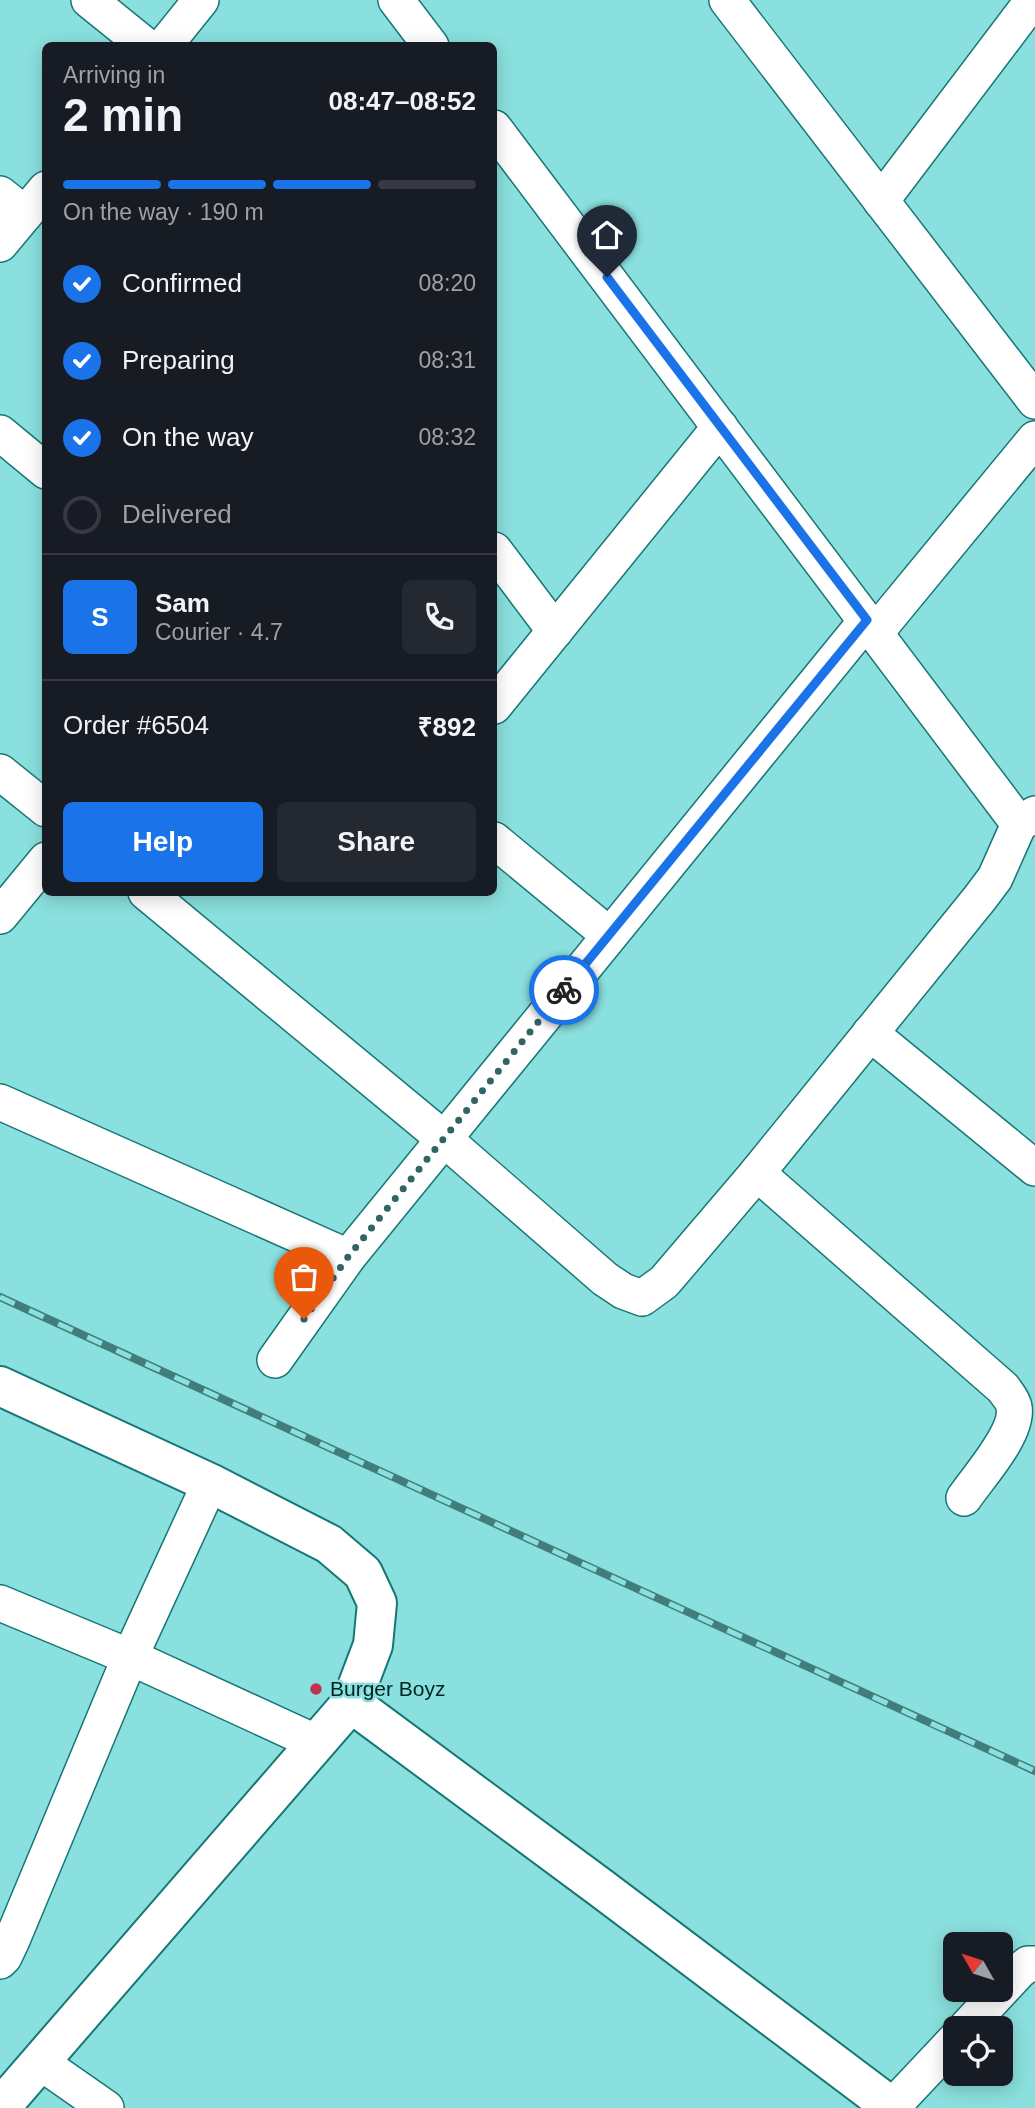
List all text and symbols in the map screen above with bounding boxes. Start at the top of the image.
text: Arriving in [63,62,165,88]
text: 08:47–08:52 [329,86,476,116]
text: 2 min [63,89,183,141]
text: On the way · 190 m [63,199,264,225]
pin [577,205,637,277]
icon: home [588,216,626,254]
icon: check [63,265,101,303]
text: Confirmed [122,268,242,298]
text: 08:20 [418,270,476,296]
icon: check [63,342,101,380]
text: Preparing [122,345,235,375]
text: 08:31 [418,347,476,373]
icon: check [63,419,101,457]
text: On the way [122,422,254,452]
text: 08:32 [418,424,476,450]
text: Delivered [122,499,232,529]
button: phone [402,580,476,654]
text: Sam [155,588,210,618]
text: S [91,602,109,632]
text: Courier · 4.7 [155,619,283,645]
text: Order #6504 [63,710,209,740]
text: ₹892 [418,712,476,742]
button: Help [63,802,263,882]
button: Share [277,802,476,882]
courier [529,955,599,1025]
icon: bike [545,971,583,1009]
pin [274,1247,334,1319]
icon: bag [285,1258,323,1296]
place label: Burger Boyz [330,1677,446,1700]
marker: Burger Boyz [308,1681,324,1697]
north arrow [943,1932,1013,2002]
map controls [943,1932,1013,2086]
button: locate [943,2016,1013,2086]

